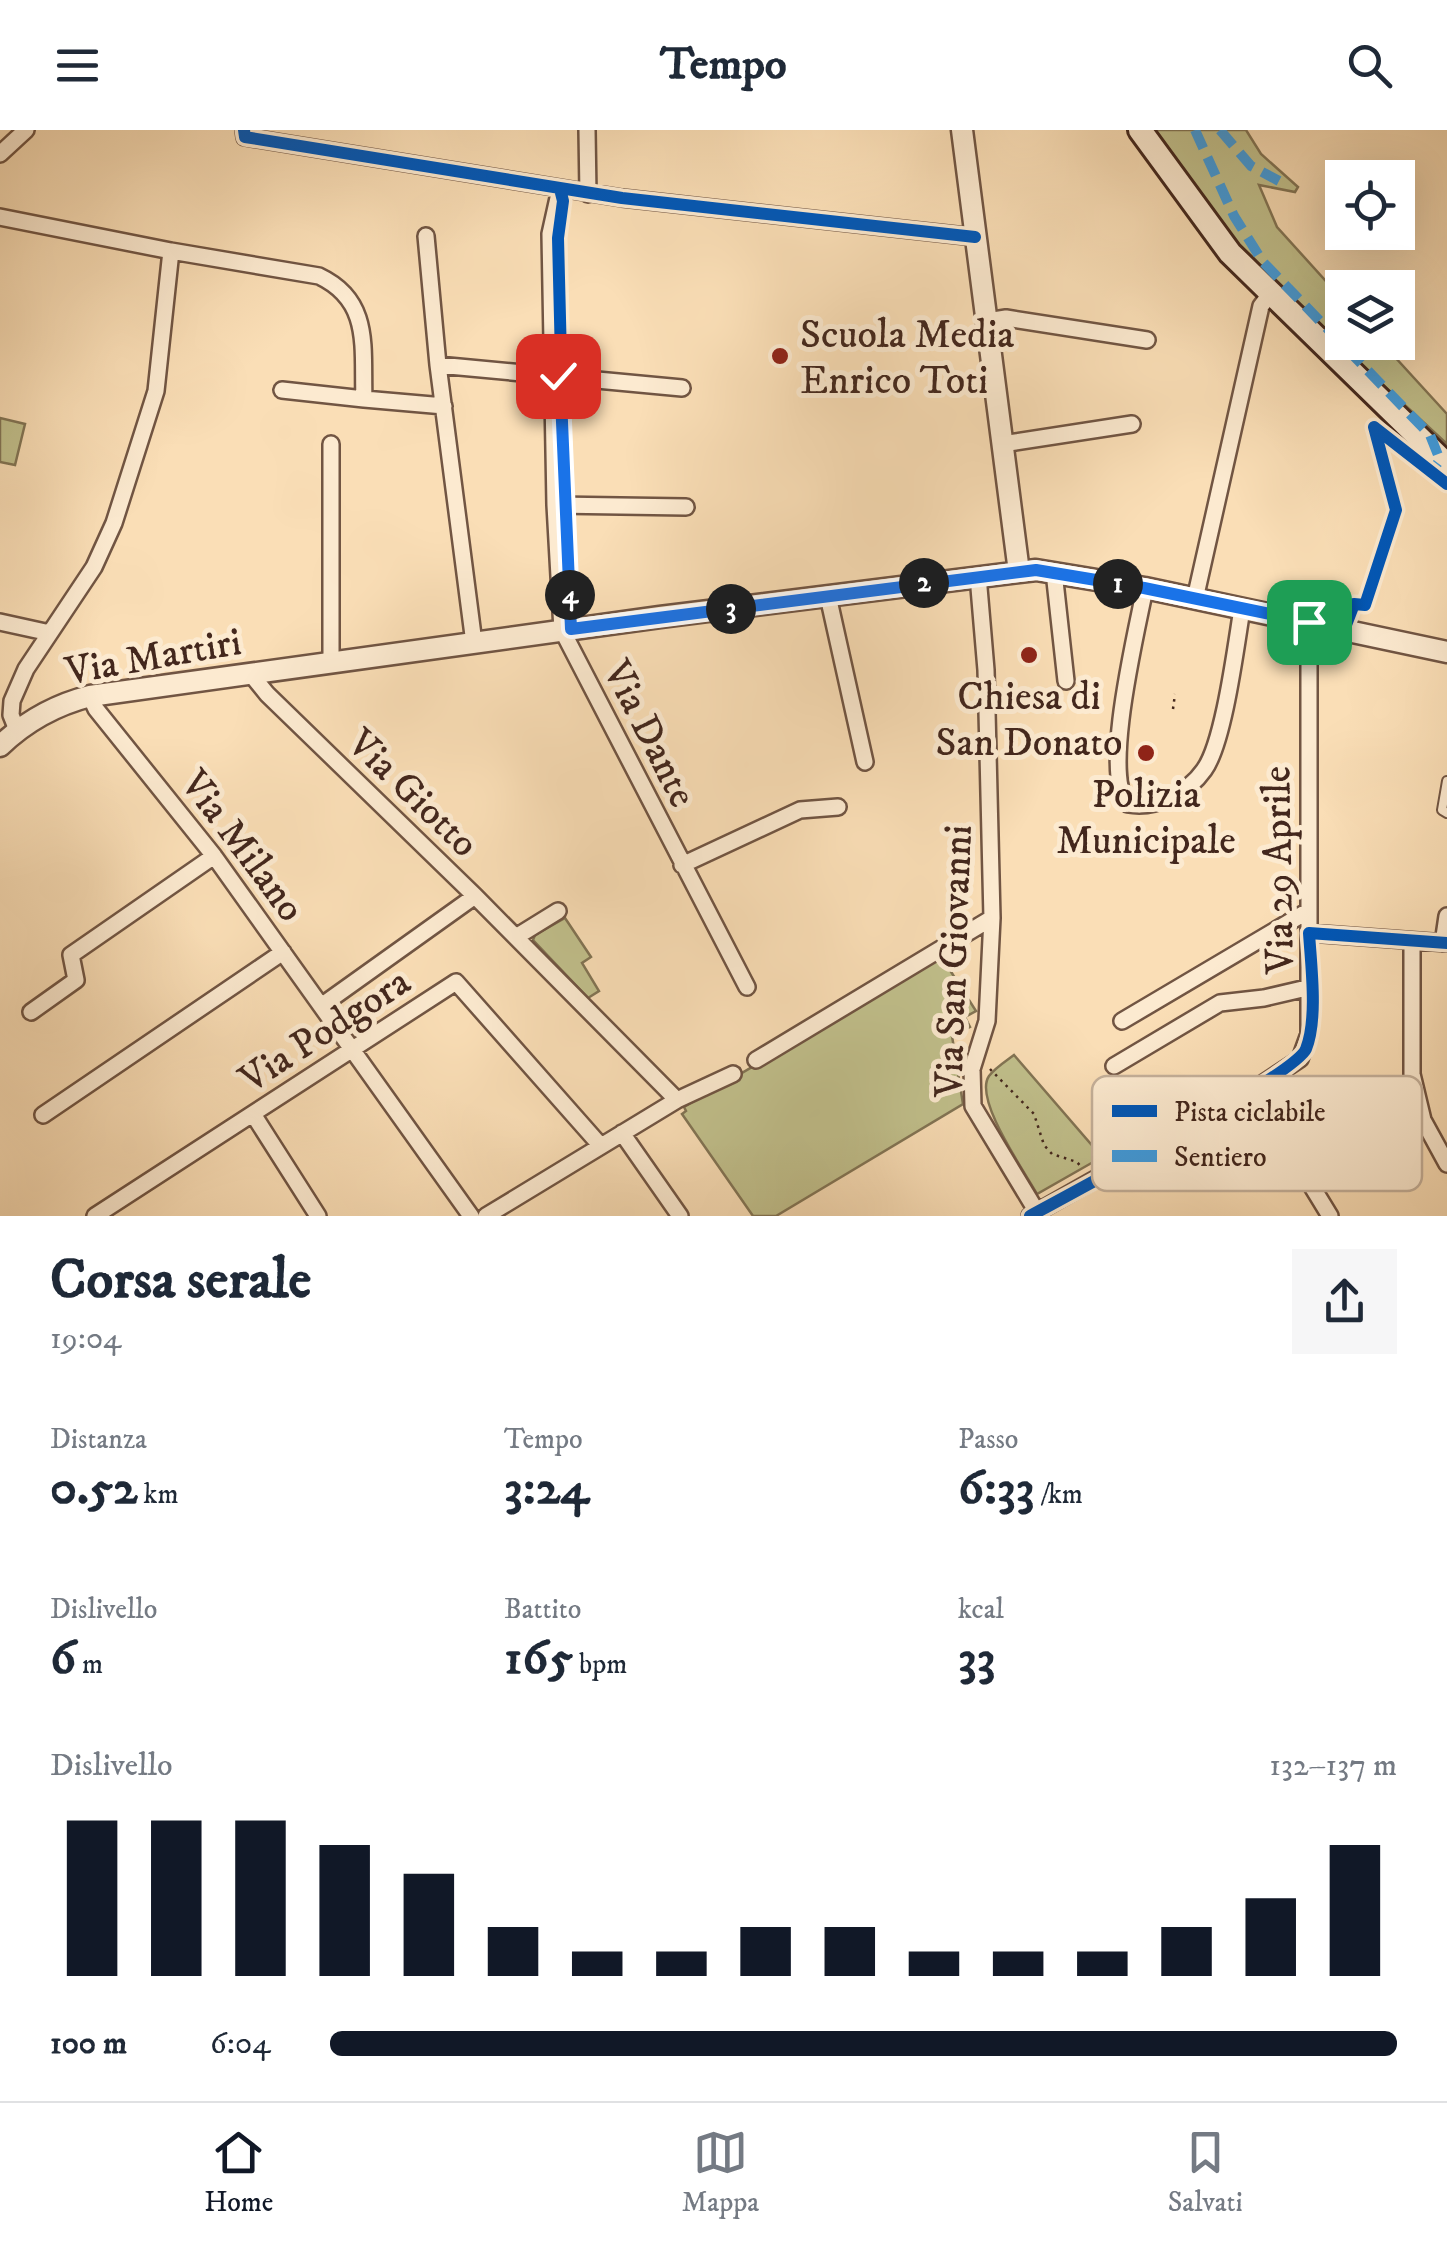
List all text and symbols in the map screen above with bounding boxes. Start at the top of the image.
text: Tempo [660,37,787,93]
icon: menu [50,38,105,93]
icon: search [1342,38,1397,93]
map controls [1325,160,1415,360]
button: locate [1325,160,1415,250]
button: layers [1325,270,1415,360]
place label: Scuola Media Enrico Toti [800,311,1014,407]
pin [516,334,601,419]
marker: Scuola Media Enrico Toti [769,345,791,367]
icon: check [531,349,586,404]
pin: 2 [899,558,949,608]
pin: 1 [1093,559,1143,609]
text: 2 [917,565,931,600]
text: 1 [1113,566,1123,601]
pin: 4 [545,570,595,620]
text: 4 [562,577,578,612]
pin [1267,580,1352,665]
pin: 3 [706,584,756,634]
text: 3 [726,591,736,626]
icon: arrive [1282,595,1337,650]
street label: Via Martiri [61,618,245,698]
marker: Chiesa di San Donato [1018,644,1040,666]
street label: Via Dante [590,652,706,816]
place label: Chiesa di San Donato [936,673,1122,769]
street label: Via Giotto [335,719,488,869]
marker: Polizia Municipale [1135,742,1157,764]
street label: Via Milano [168,760,315,933]
street label: Via 29 Aprile [1253,765,1307,975]
place label: Polizia Municipale [1056,771,1236,867]
street label: Via San Giovanni [925,824,985,1099]
street label: Via Podgora [230,958,420,1106]
legend [1092,1076,1422,1191]
text: Pista ciclabile [1174,1095,1326,1130]
text: Sentiero [1174,1140,1267,1175]
text: Corsa serale [50,1247,311,1316]
button: share [1292,1249,1397,1354]
text: 19:04 [50,1319,122,1359]
text: Distanza [50,1422,147,1457]
text: Tempo [504,1422,583,1457]
text: Passo [958,1422,1018,1457]
text: 0.52 [50,1457,138,1520]
text: 3:24 [504,1457,589,1520]
text: 6:33 [958,1457,1034,1520]
text: km [138,1477,179,1512]
text: /km [1034,1477,1083,1512]
text: Dislivello [50,1592,157,1627]
text: Battito [504,1592,581,1627]
text: kcal [958,1592,1004,1627]
text: 6 [50,1627,76,1690]
text: 165 [504,1627,573,1690]
text: 33 [958,1627,995,1690]
text: m [76,1647,103,1682]
text: bpm [573,1647,627,1682]
text: Dislivello [50,1746,173,1786]
text: 132–137 m [1269,1746,1397,1786]
text: 100 m [50,2024,127,2064]
text: 6:04 [210,2024,271,2064]
tab: Home [204,2125,273,2220]
tab: Mappa [682,2125,759,2220]
tab: Salvati [1168,2125,1243,2220]

